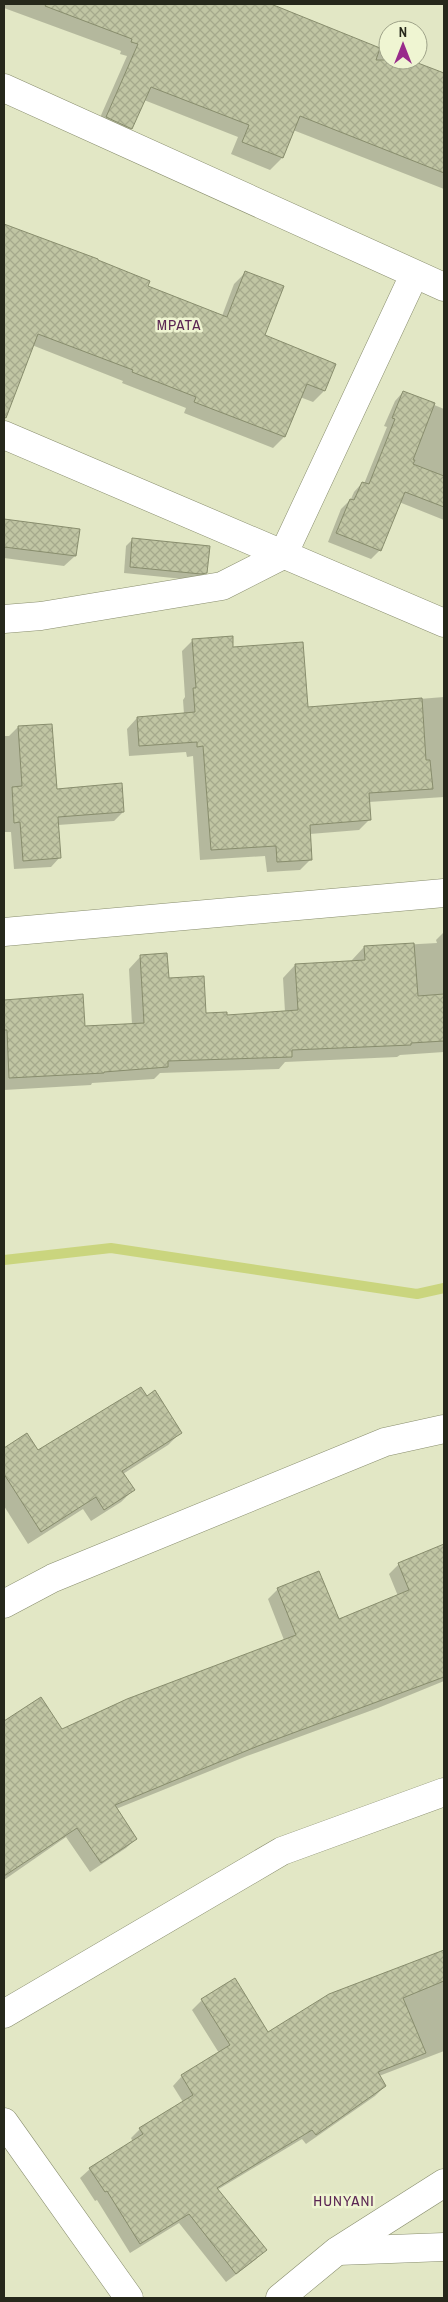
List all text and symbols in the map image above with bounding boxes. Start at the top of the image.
north arrow [378,20,428,70]
text: N [399,23,407,41]
district label: MPATA [157,314,201,335]
district label: HUNYANI [313,2190,375,2211]

